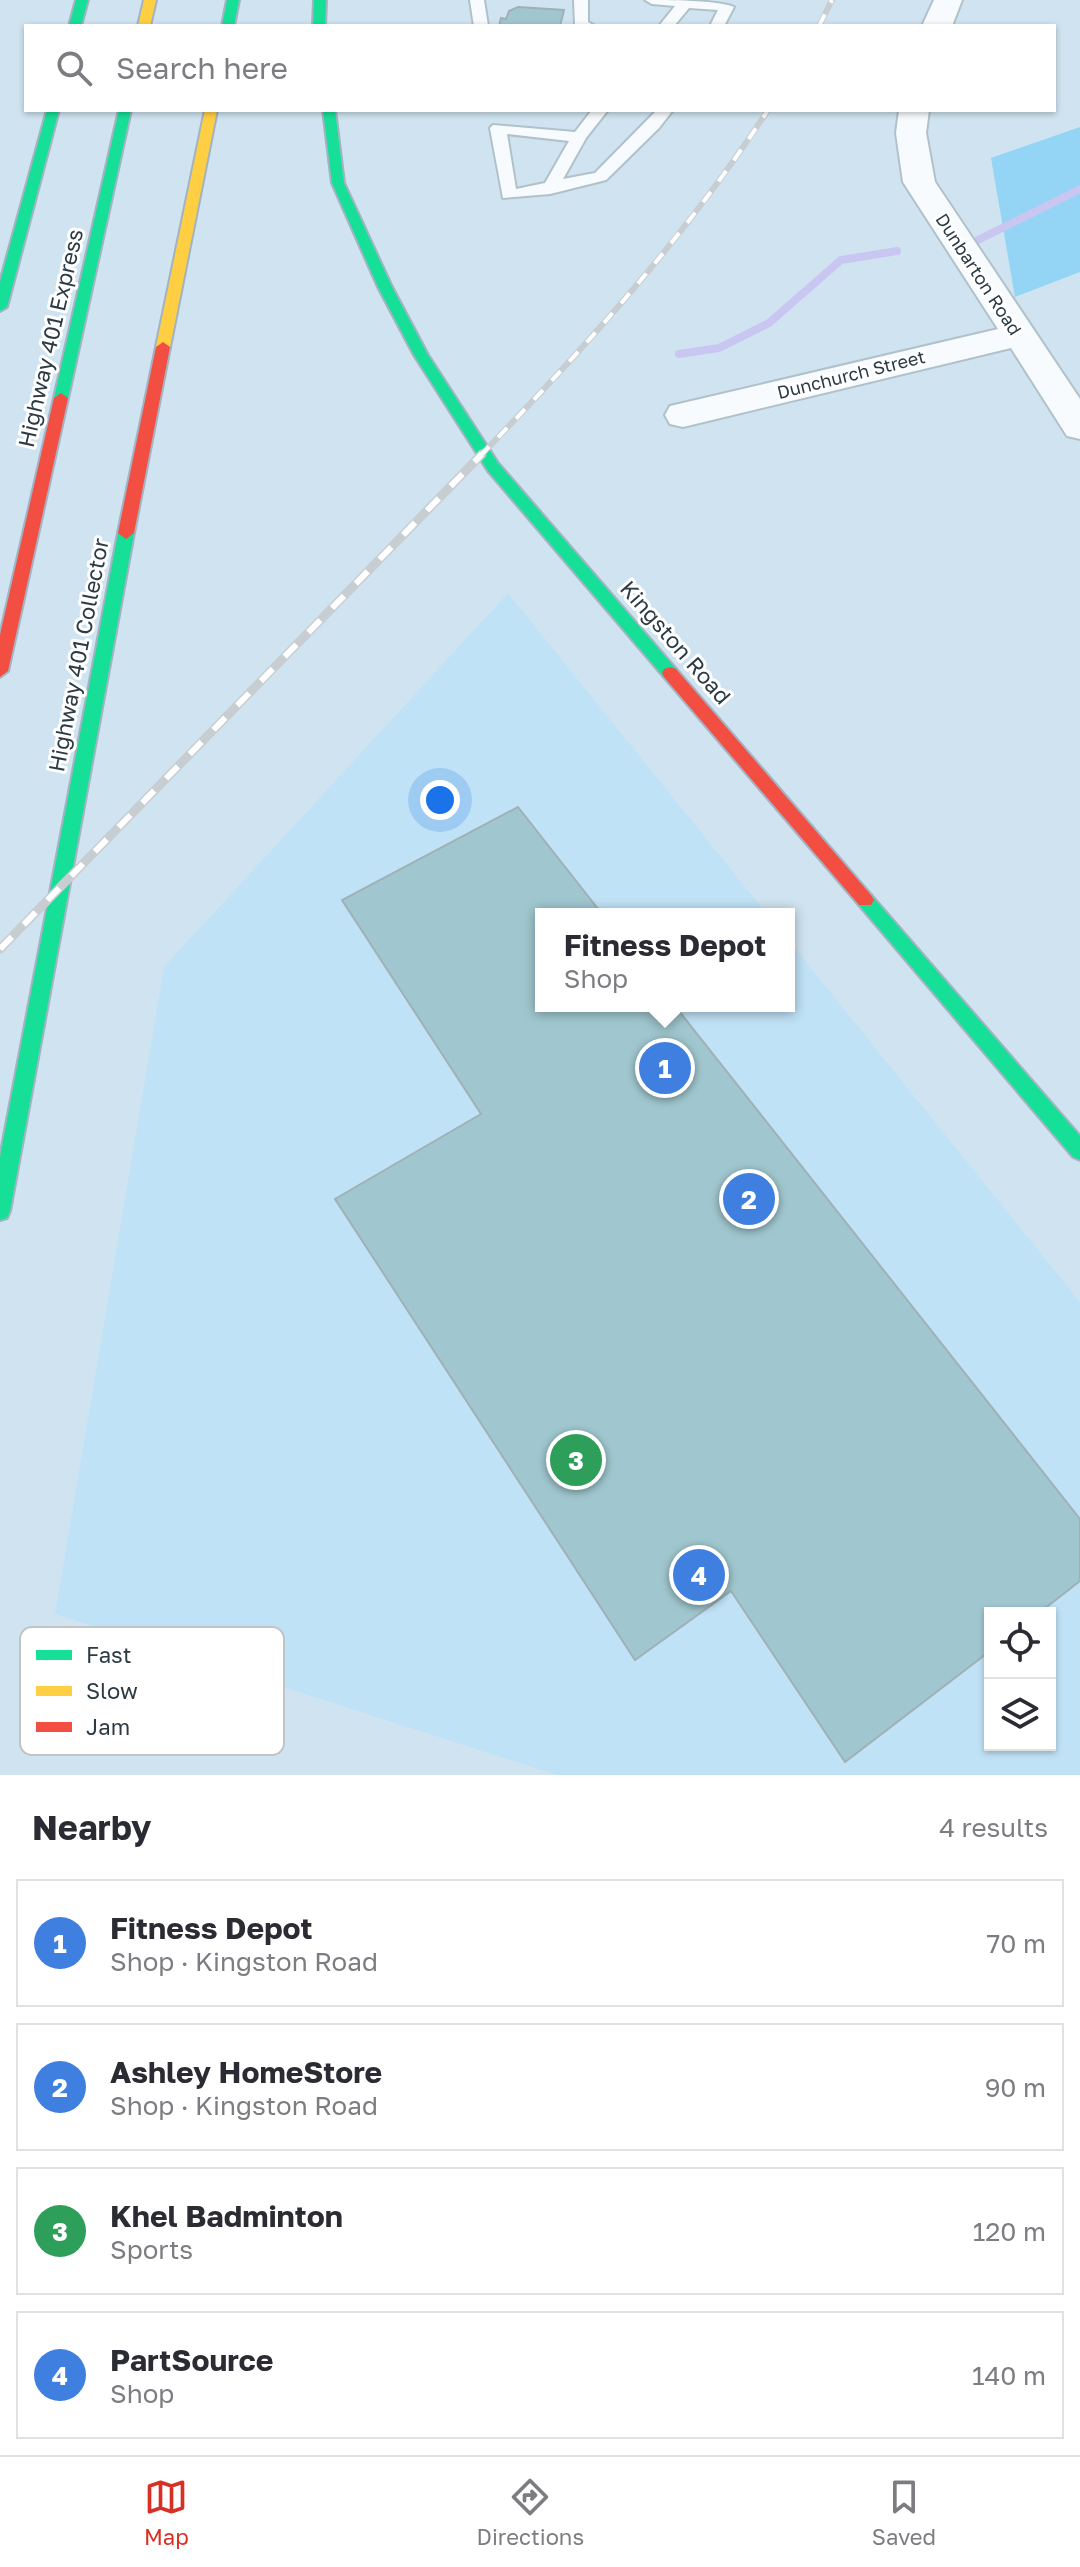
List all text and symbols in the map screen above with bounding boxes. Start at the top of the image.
search box [24,24,1056,112]
icon: search [52,46,96,90]
text: Search here [116,50,288,86]
street label: Dunbarton Road [931,209,1027,339]
street label: Highway 401 Express [12,226,88,450]
street label: Dunchurch Street [775,345,927,403]
street label: Highway 401 Collector [42,536,114,774]
street label: Kingston Road [615,575,737,709]
your location [420,780,460,820]
popup [535,908,795,1012]
text: Fitness Depot [564,927,766,963]
text: Shop [564,963,628,994]
pin: 1 [639,1038,691,1098]
pin: 2 [723,1169,775,1229]
pin: 3 [550,1430,602,1490]
pin: 4 [673,1545,725,1605]
map controls [984,1607,1056,1751]
button: locate [984,1607,1056,1679]
legend [20,1627,284,1755]
text: Fast [86,1641,132,1668]
text: Slow [86,1677,138,1704]
button: layers [984,1679,1056,1751]
text: Jam [86,1713,130,1740]
text: Nearby [32,1807,152,1847]
text: 4 results [939,1812,1048,1843]
text: Fitness Depot [110,1910,312,1946]
text: 1 [53,1928,67,1959]
text: 70 m [987,1928,1046,1959]
text: Shop · Kingston Road [110,1946,378,1977]
text: Ashley HomeStore [110,2054,382,2090]
text: 2 [52,2072,68,2103]
text: 90 m [985,2072,1046,2103]
text: Shop · Kingston Road [110,2090,378,2121]
text: Khel Badminton [110,2198,343,2234]
text: 3 [52,2216,68,2247]
text: 120 m [973,2216,1046,2247]
text: Sports [110,2234,193,2265]
text: PartSource [110,2342,274,2378]
text: 4 [52,2360,68,2391]
text: 140 m [972,2360,1046,2391]
text: Shop [110,2378,174,2409]
tab: Map [144,2475,189,2550]
tab: Directions [477,2475,584,2550]
tab: Saved [872,2475,936,2550]

